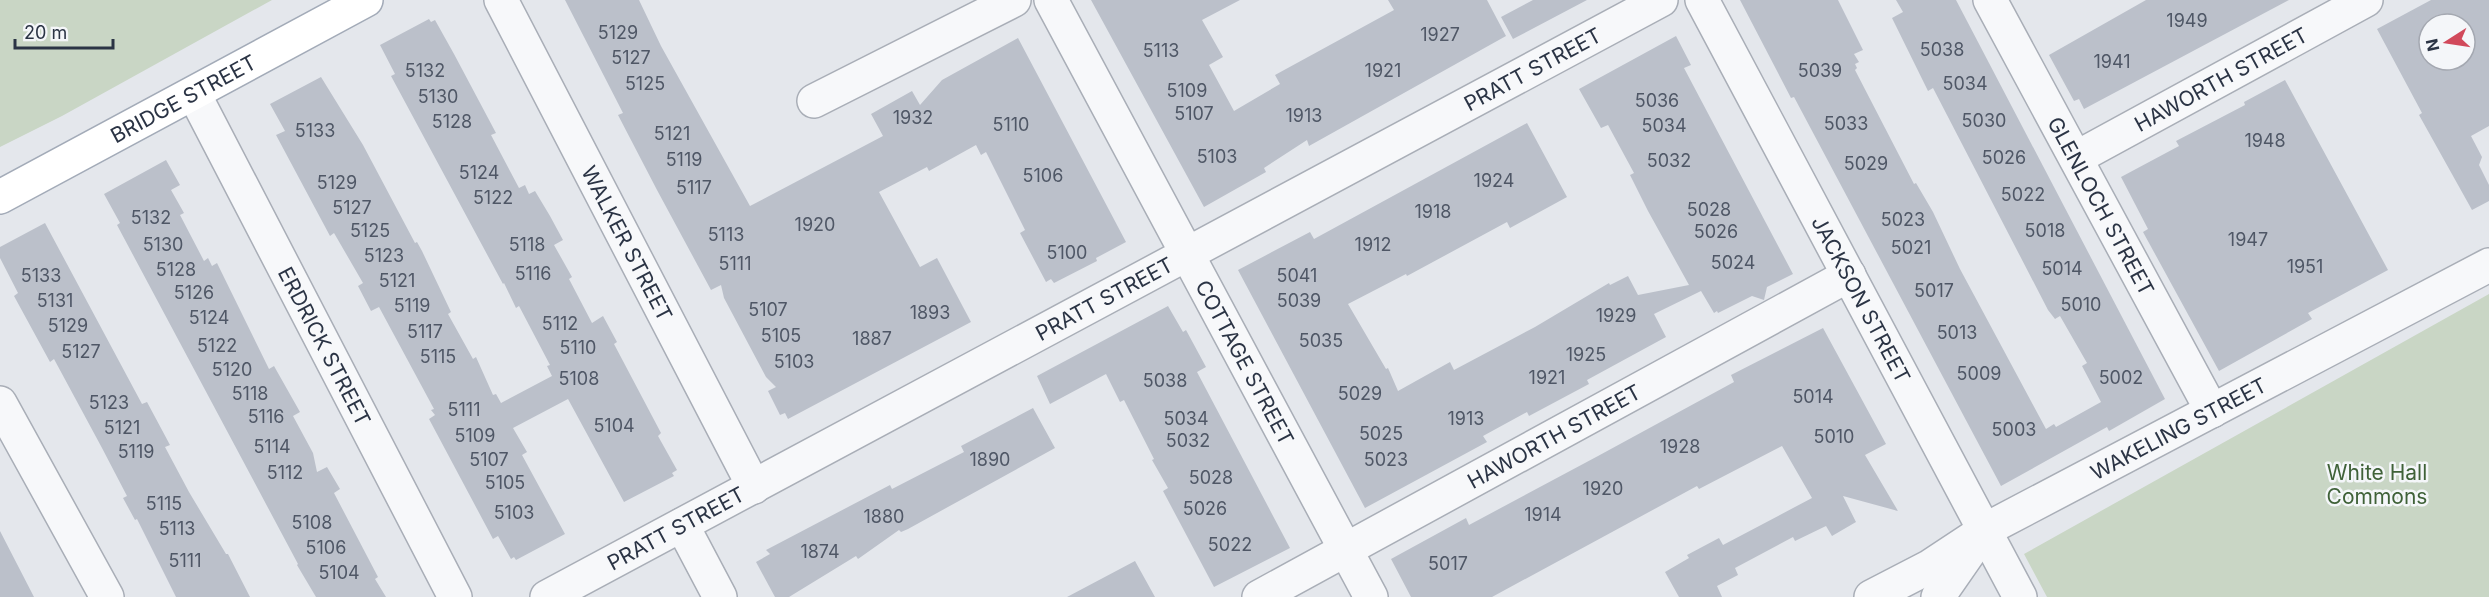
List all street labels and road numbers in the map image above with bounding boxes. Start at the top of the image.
street label: PRATT STREET [1459,22,1605,116]
street label: HAWORTH STREET [2130,22,2312,136]
street label: BRIDGE STREET [106,49,260,148]
street label: GLENLOCH STREET [2043,112,2160,300]
street label: WALKER STREET [577,161,678,325]
street label: JACKSON STREET [1807,212,1916,387]
street label: PRATT STREET [1031,252,1177,345]
street label: ERDRICK STREET [273,263,376,430]
street label: COTTAGE STREET [1191,275,1300,449]
street label: WAKELING STREET [2086,372,2271,485]
street label: HAWORTH STREET [1463,379,1645,493]
street label: PRATT STREET [603,481,749,575]

